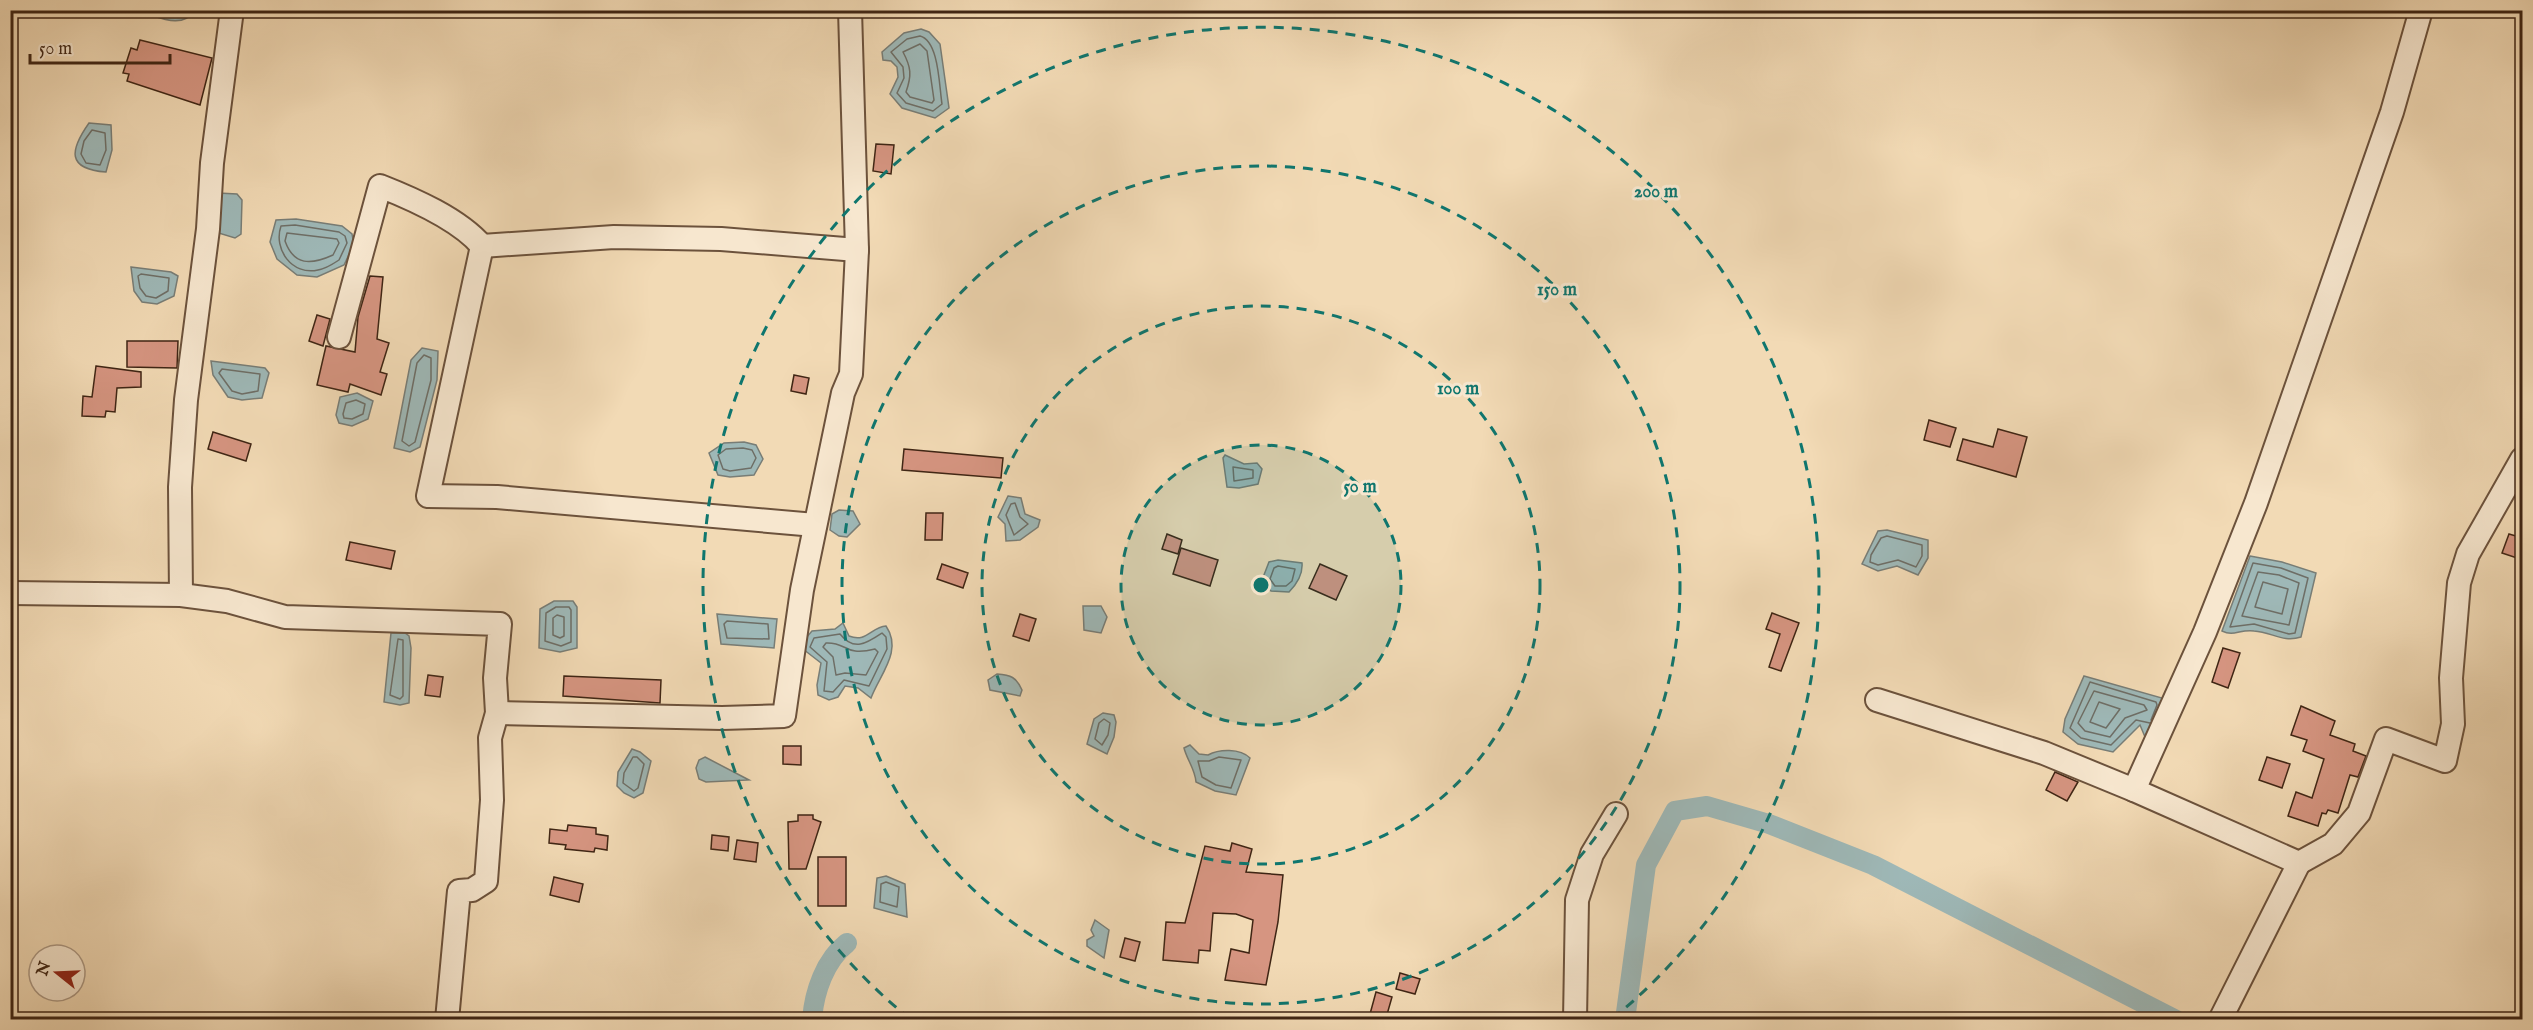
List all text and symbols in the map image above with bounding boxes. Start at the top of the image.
scale bar [30,27,170,65]
text: 50 m [39,38,72,61]
text: 200 m [1634,181,1678,204]
text: 150 m [1537,279,1577,302]
text: 100 m [1437,378,1479,401]
text: 50 m [1343,476,1377,499]
centre of rings [1251,575,1271,595]
north arrow [27,943,87,1003]
text: N [33,959,56,980]

